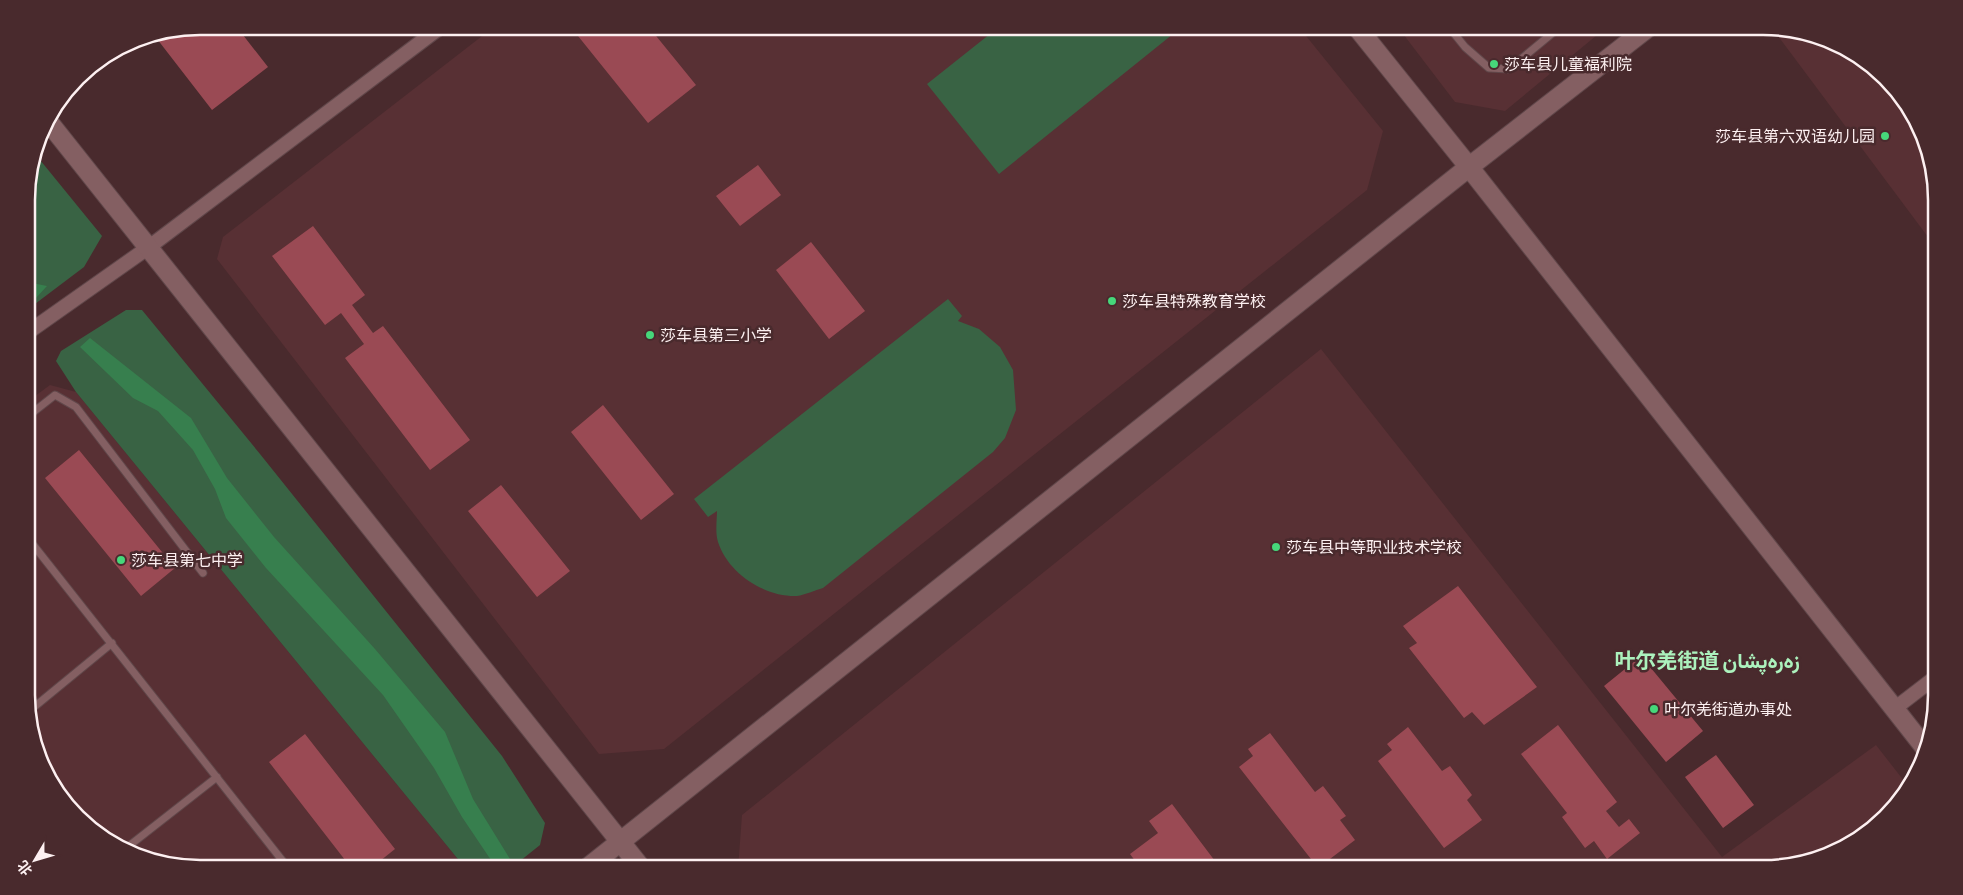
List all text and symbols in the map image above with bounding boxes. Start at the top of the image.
place label: 莎车县儿童福利院 [1504,56,1632,75]
marker: 莎车县儿童福利院 [1488,58,1500,70]
place label: 莎车县第六双语幼儿园 [1715,128,1875,147]
marker: 莎车县第六双语幼儿园 [1879,130,1891,142]
place label: 莎车县特殊教育学校 [1122,293,1266,312]
marker: 莎车县特殊教育学校 [1106,295,1118,307]
place label: 莎车县第三小学 [660,327,772,346]
marker: 莎车县第三小学 [644,329,656,341]
place label: 莎车县中等职业技术学校 [1286,539,1462,558]
marker: 莎车县中等职业技术学校 [1270,541,1282,553]
place label: 莎车县第七中学 [131,552,243,571]
marker: 莎车县第七中学 [115,554,127,566]
district label: 叶尔羌街道 زەرەپشان [1614,649,1800,675]
place label: 叶尔羌街道办事处 [1664,701,1792,720]
marker: 叶尔羌街道办事处 [1648,703,1660,715]
north arrow [10,835,60,885]
text: 北 [14,857,36,878]

